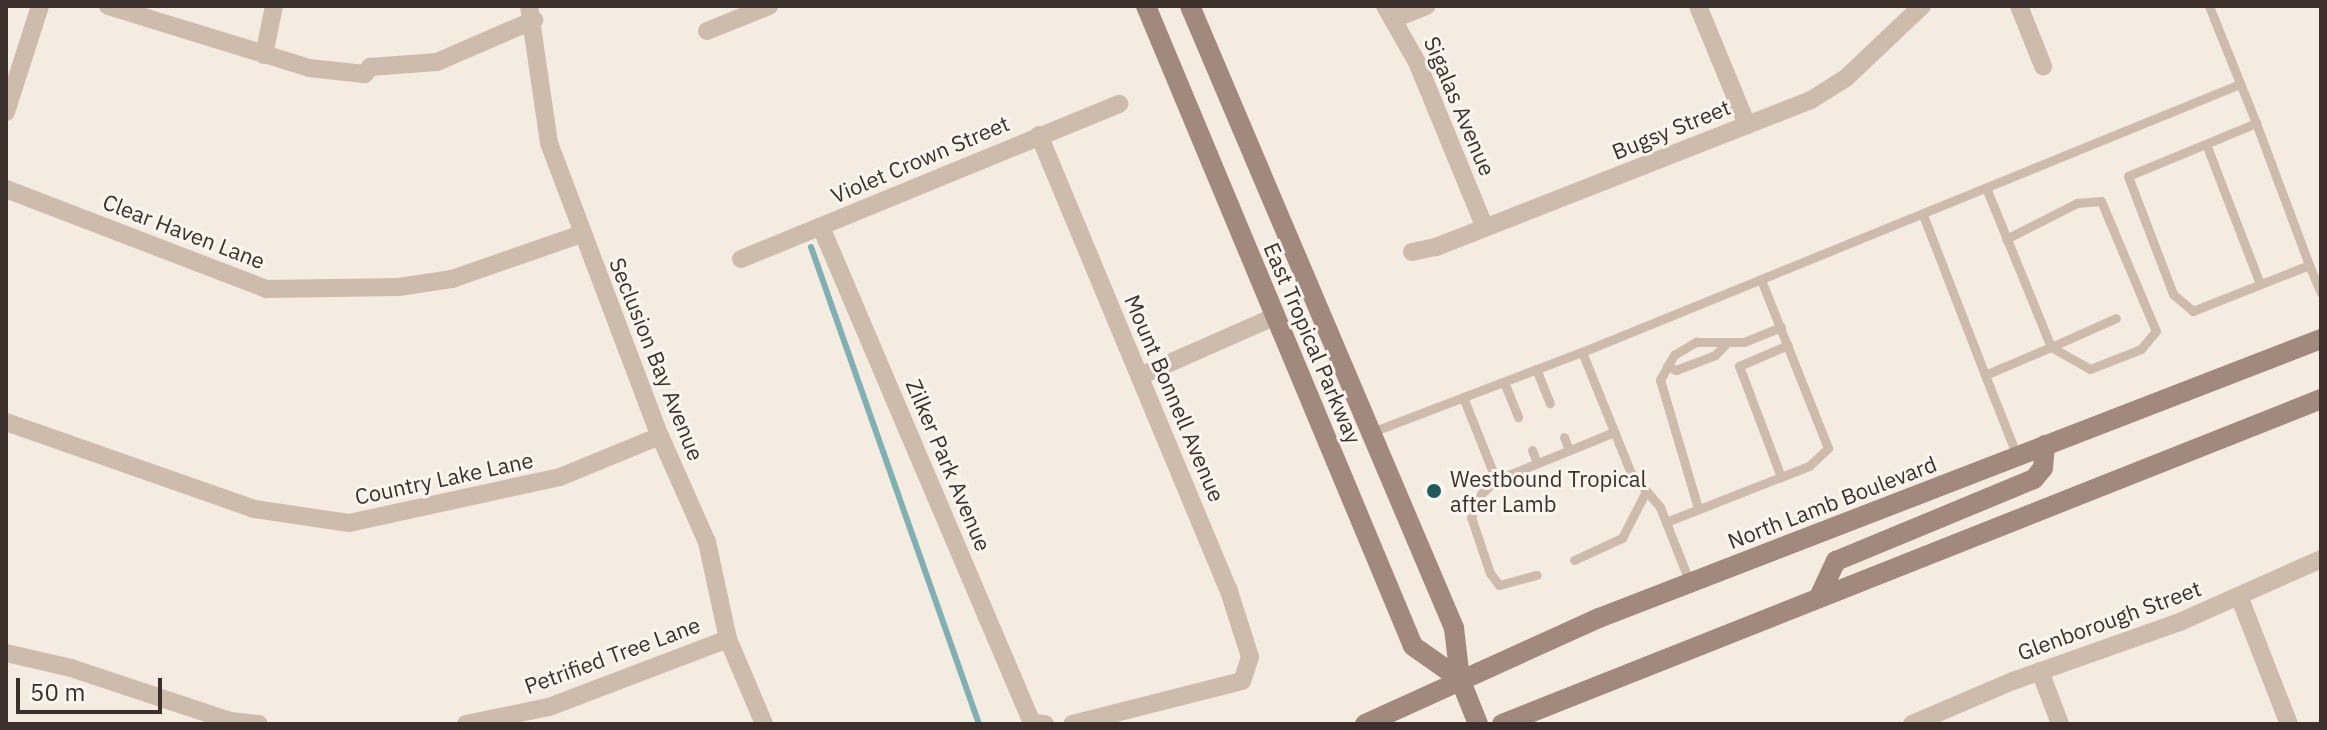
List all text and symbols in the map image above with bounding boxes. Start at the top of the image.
street label: Sigalas Avenue [1419,32,1501,180]
street label: Bugsy Street [1608,93,1734,165]
street label: Violet Crown Street [827,110,1013,208]
street label: Clear Haven Lane [99,188,269,274]
street label: East Tropical Parkway [1259,238,1367,448]
street label: Seclusion Bay Avenue [604,254,710,464]
street label: Mount Bonnell Avenue [1119,291,1231,505]
street label: Zilker Park Avenue [901,375,997,555]
street label: Country Lake Lane [352,446,536,510]
street label: North Lamb Boulevard [1724,450,1940,554]
place label: Westbound Tropical after Lamb [1450,465,1647,516]
marker: Westbound Tropical after Lamb [1425,482,1443,500]
street label: Glenborough Street [2014,575,2204,665]
street label: Petrified Tree Lane [521,611,703,699]
scale bar [20,662,166,712]
text: 50 m [30,676,85,708]

